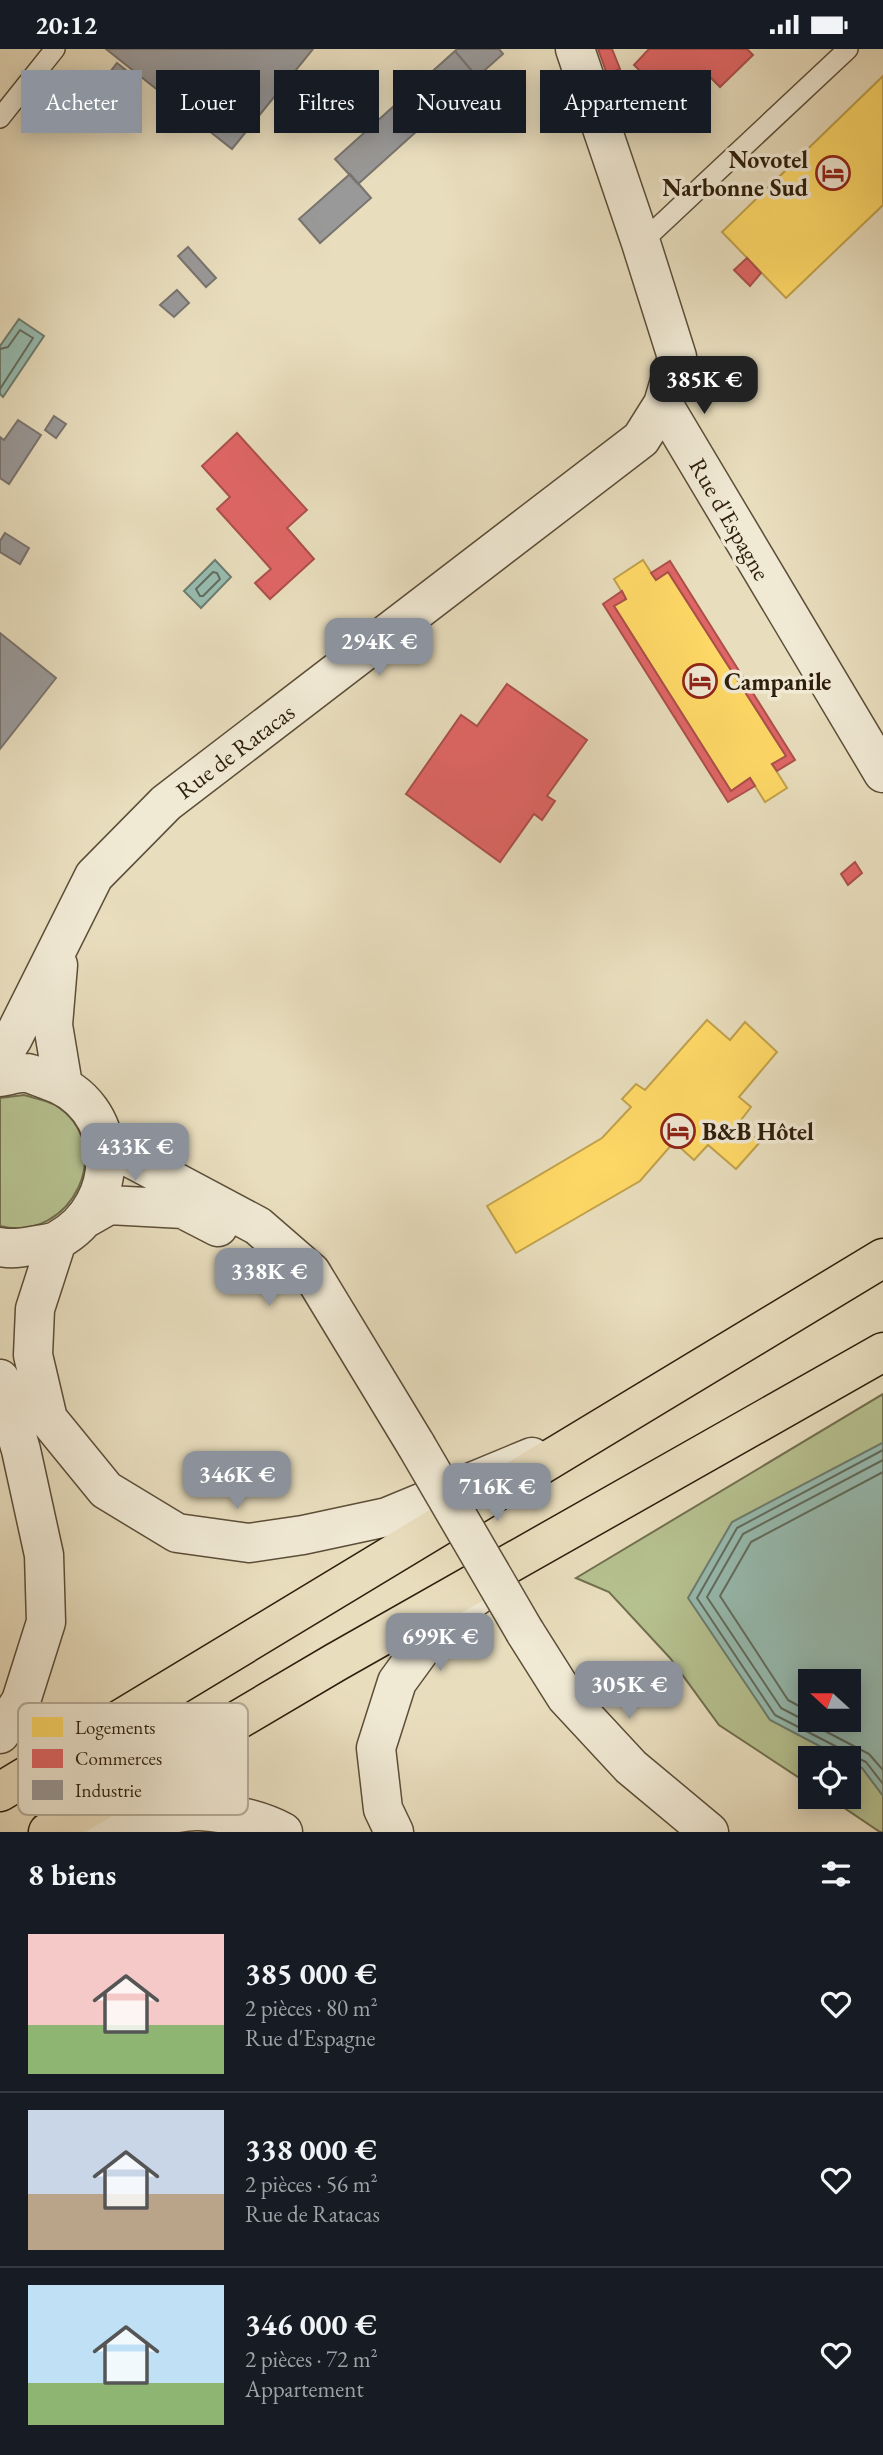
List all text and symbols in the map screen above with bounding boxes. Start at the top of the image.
text: 20:12 [35,8,97,42]
chip: Acheter [21,70,142,133]
chip: Louer [156,70,260,133]
chip: Filtres [274,70,379,133]
chip: Nouveau [393,70,526,133]
chip: Appartement [540,70,711,133]
place label: Novotel Narbonne Sud [662,144,809,203]
hotel icon: Novotel Narbonne Sud [814,154,852,192]
pin: 385K € [647,357,761,416]
text: 385K € [666,364,742,394]
street label: Rue d'Espagne [683,452,777,586]
pin: 294K € [322,619,436,678]
text: 294K € [341,626,417,656]
hotel icon: Campanile [681,662,719,700]
place label: Campanile [724,666,831,697]
street label: Rue de Ratacas [169,696,301,806]
hotel icon: B&B Hôtel [659,1112,697,1150]
place label: B&B Hôtel [702,1116,814,1147]
pin: 433K € [78,1123,192,1183]
text: 433K € [97,1131,173,1161]
pin: 338K € [212,1249,326,1308]
text: 338K € [231,1256,307,1286]
pin: 346K € [180,1451,294,1511]
text: 346K € [199,1459,275,1489]
pin: 716K € [440,1463,554,1523]
text: 716K € [459,1471,535,1501]
pin: 699K € [383,1613,497,1673]
text: 699K € [402,1621,478,1651]
pin: 305K € [572,1661,686,1721]
text: 305K € [591,1669,667,1699]
north arrow [798,1669,861,1733]
map controls [798,1669,861,1809]
legend [18,1703,248,1815]
text: Logements [75,1715,156,1740]
text: Commerces [75,1746,162,1771]
button: locate [798,1746,861,1809]
text: Industrie [75,1778,142,1803]
text: 8 biens [28,1855,116,1894]
icon: filters [817,1855,855,1893]
text: 385 000 € [245,1954,377,1993]
icon: home [84,1962,168,2046]
icon: heart [817,1985,855,2023]
text: 2 pièces · 80 m² [245,1993,378,2023]
text: Rue d'Espagne [245,2023,376,2053]
text: 338 000 € [245,2130,377,2169]
icon: home [84,2138,168,2222]
icon: heart [817,2161,855,2199]
text: 2 pièces · 56 m² [245,2169,378,2199]
text: Rue de Ratacas [245,2199,380,2229]
text: 346 000 € [245,2305,377,2344]
icon: home [84,2313,168,2397]
icon: heart [817,2336,855,2374]
text: 2 pièces · 72 m² [245,2344,378,2374]
text: Appartement [245,2374,364,2404]

